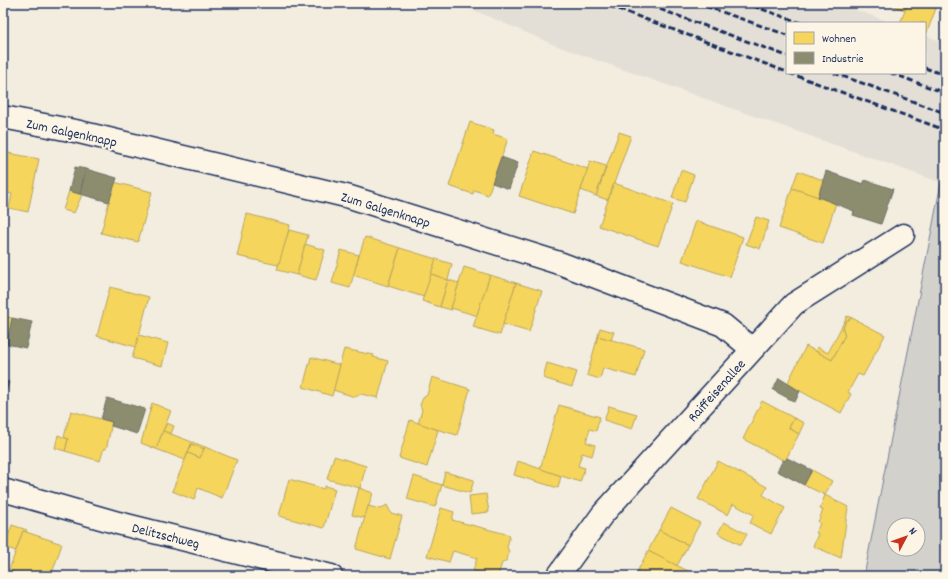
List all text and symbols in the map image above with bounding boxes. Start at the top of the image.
legend [786,22,926,74]
text: Wohnen [822,31,857,48]
text: Industrie [822,51,863,68]
street label: Zum Galgenknapp [24,115,119,153]
street label: Zum Galgenknapp [338,188,433,234]
street label: Raiffeisenallee [684,356,751,427]
north arrow [886,517,926,557]
street label: Delitzschweg [130,519,201,555]
text: N [904,524,920,539]

